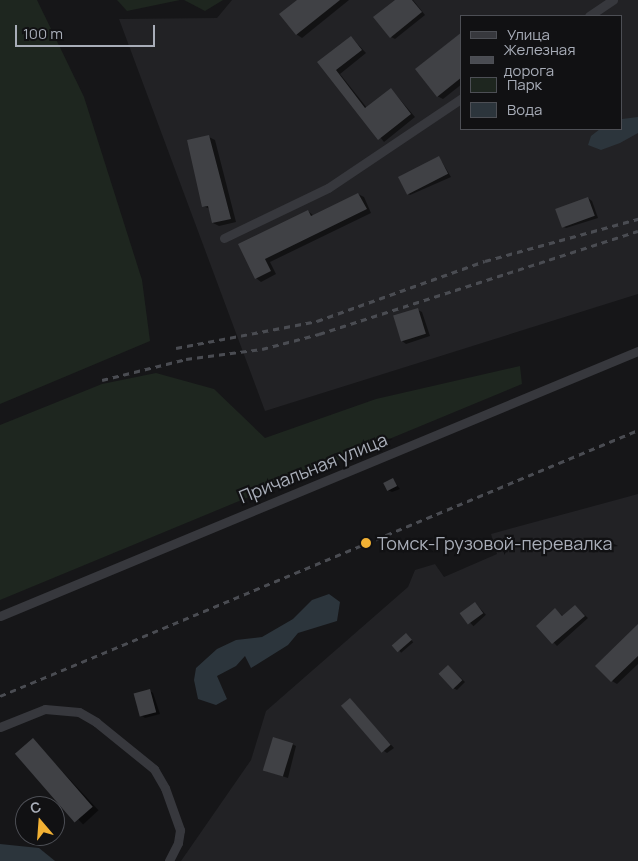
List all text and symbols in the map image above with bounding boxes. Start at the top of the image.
scale bar [18,15,158,47]
legend [460,15,623,130]
text: 100 m [23,23,63,44]
text: Улица [507,24,550,45]
text: Железная дорога [504,39,575,81]
text: Парк [507,74,542,95]
text: Вода [507,99,542,120]
street label: Причальная улица [236,428,390,508]
place label: Томск-Грузовой-перевалка [377,532,612,554]
marker: Томск-Грузовой-перевалка [359,536,373,550]
north arrow [15,796,65,846]
text: С [28,797,43,818]

